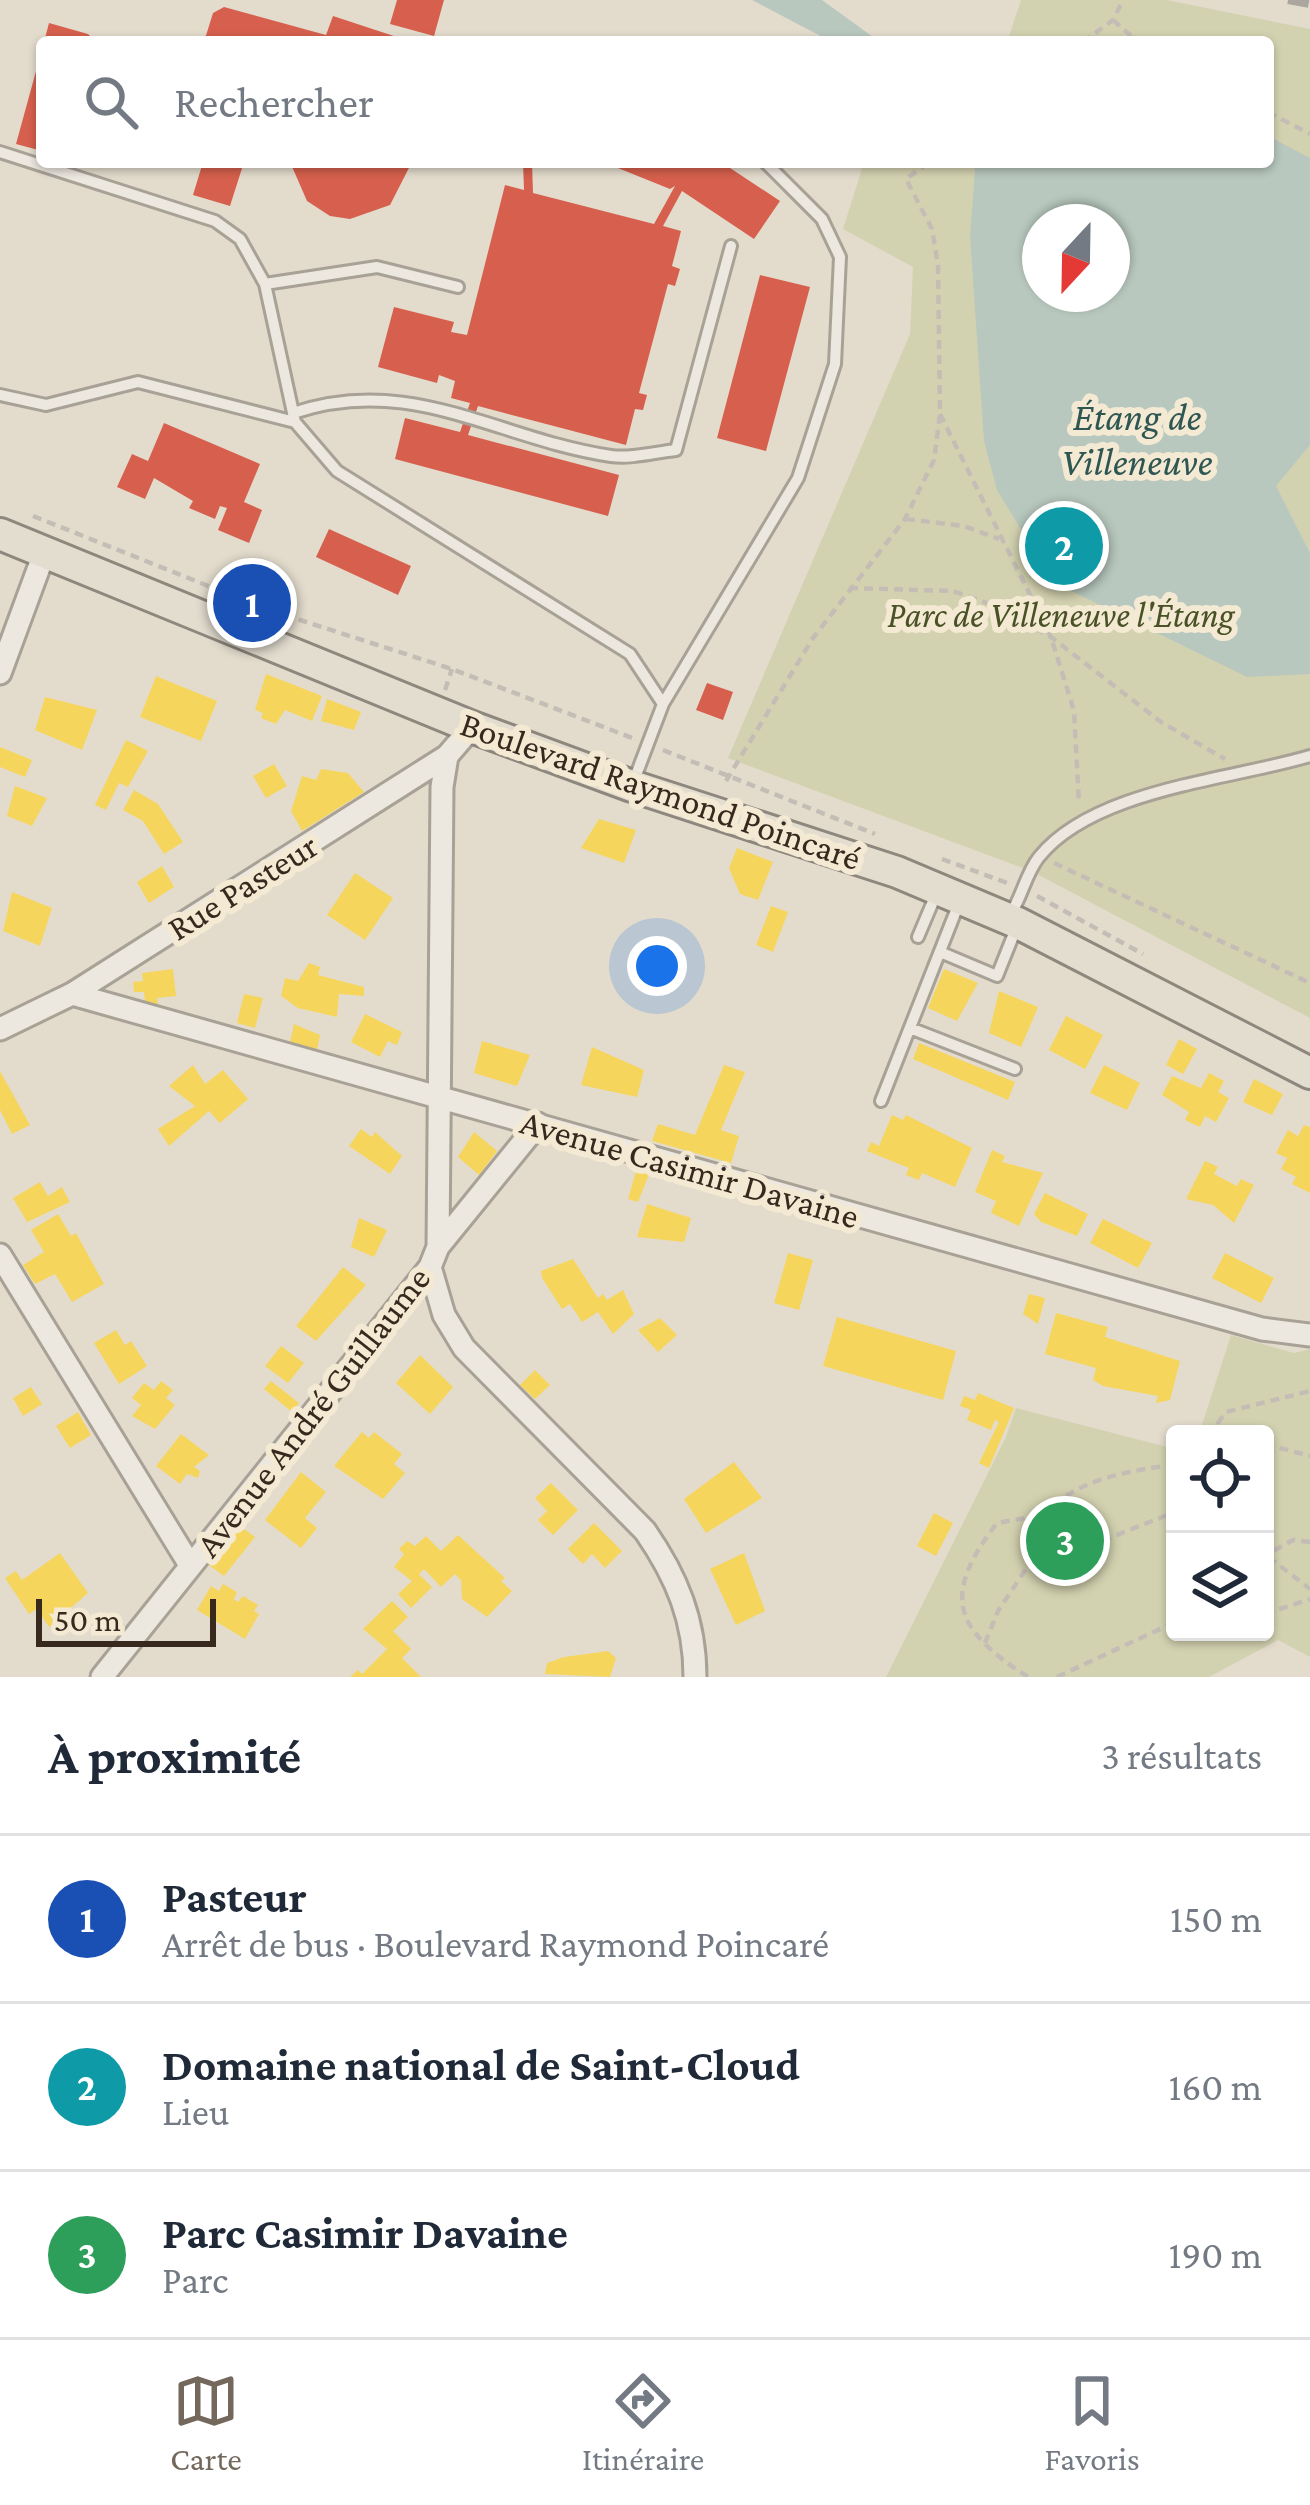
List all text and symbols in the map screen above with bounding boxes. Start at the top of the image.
search box [36,36,1274,168]
icon: search [78,69,144,135]
text: Rechercher [174,77,374,127]
north arrow [1022,204,1130,312]
water label: Étang de Villeneuve [1061,395,1213,483]
pin: 2 [1025,501,1103,591]
pin: 1 [213,558,291,648]
park label: Parc de Villeneuve l'Étang [887,595,1236,635]
street label: Boulevard Raymond Poincaré [455,704,866,878]
street label: Rue Pasteur [160,825,325,949]
your location [627,936,687,996]
street label: Avenue Casimir Davaine [516,1101,863,1236]
street label: Avenue André Guillaume [187,1259,438,1565]
map controls [1166,1425,1274,1641]
button: locate [1166,1425,1274,1533]
pin: 3 [1026,1496,1104,1586]
button: layers [1166,1533,1274,1641]
scale bar [36,1593,216,1646]
text: 50 m [54,1601,121,1638]
text: À proximité [48,1727,301,1784]
text: 3 résultats [1101,1734,1262,1777]
text: Pasteur [162,1872,307,1922]
text: 1 [80,1897,94,1940]
text: 150 m [1170,1897,1262,1940]
text: Arrêt de bus · Boulevard Raymond Poincaré [162,1922,829,1965]
text: Domaine national de Saint-Cloud [162,2040,800,2090]
text: 2 [77,2065,97,2108]
text: 160 m [1169,2065,1262,2108]
text: Lieu [162,2090,230,2133]
text: Parc Casimir Davaine [162,2208,568,2258]
text: 3 [77,2233,97,2276]
text: 190 m [1169,2233,1262,2276]
text: Parc [162,2258,228,2301]
tab: Carte [170,2368,242,2477]
tab: Itinéraire [582,2368,704,2477]
tab: Favoris [1045,2368,1140,2477]

